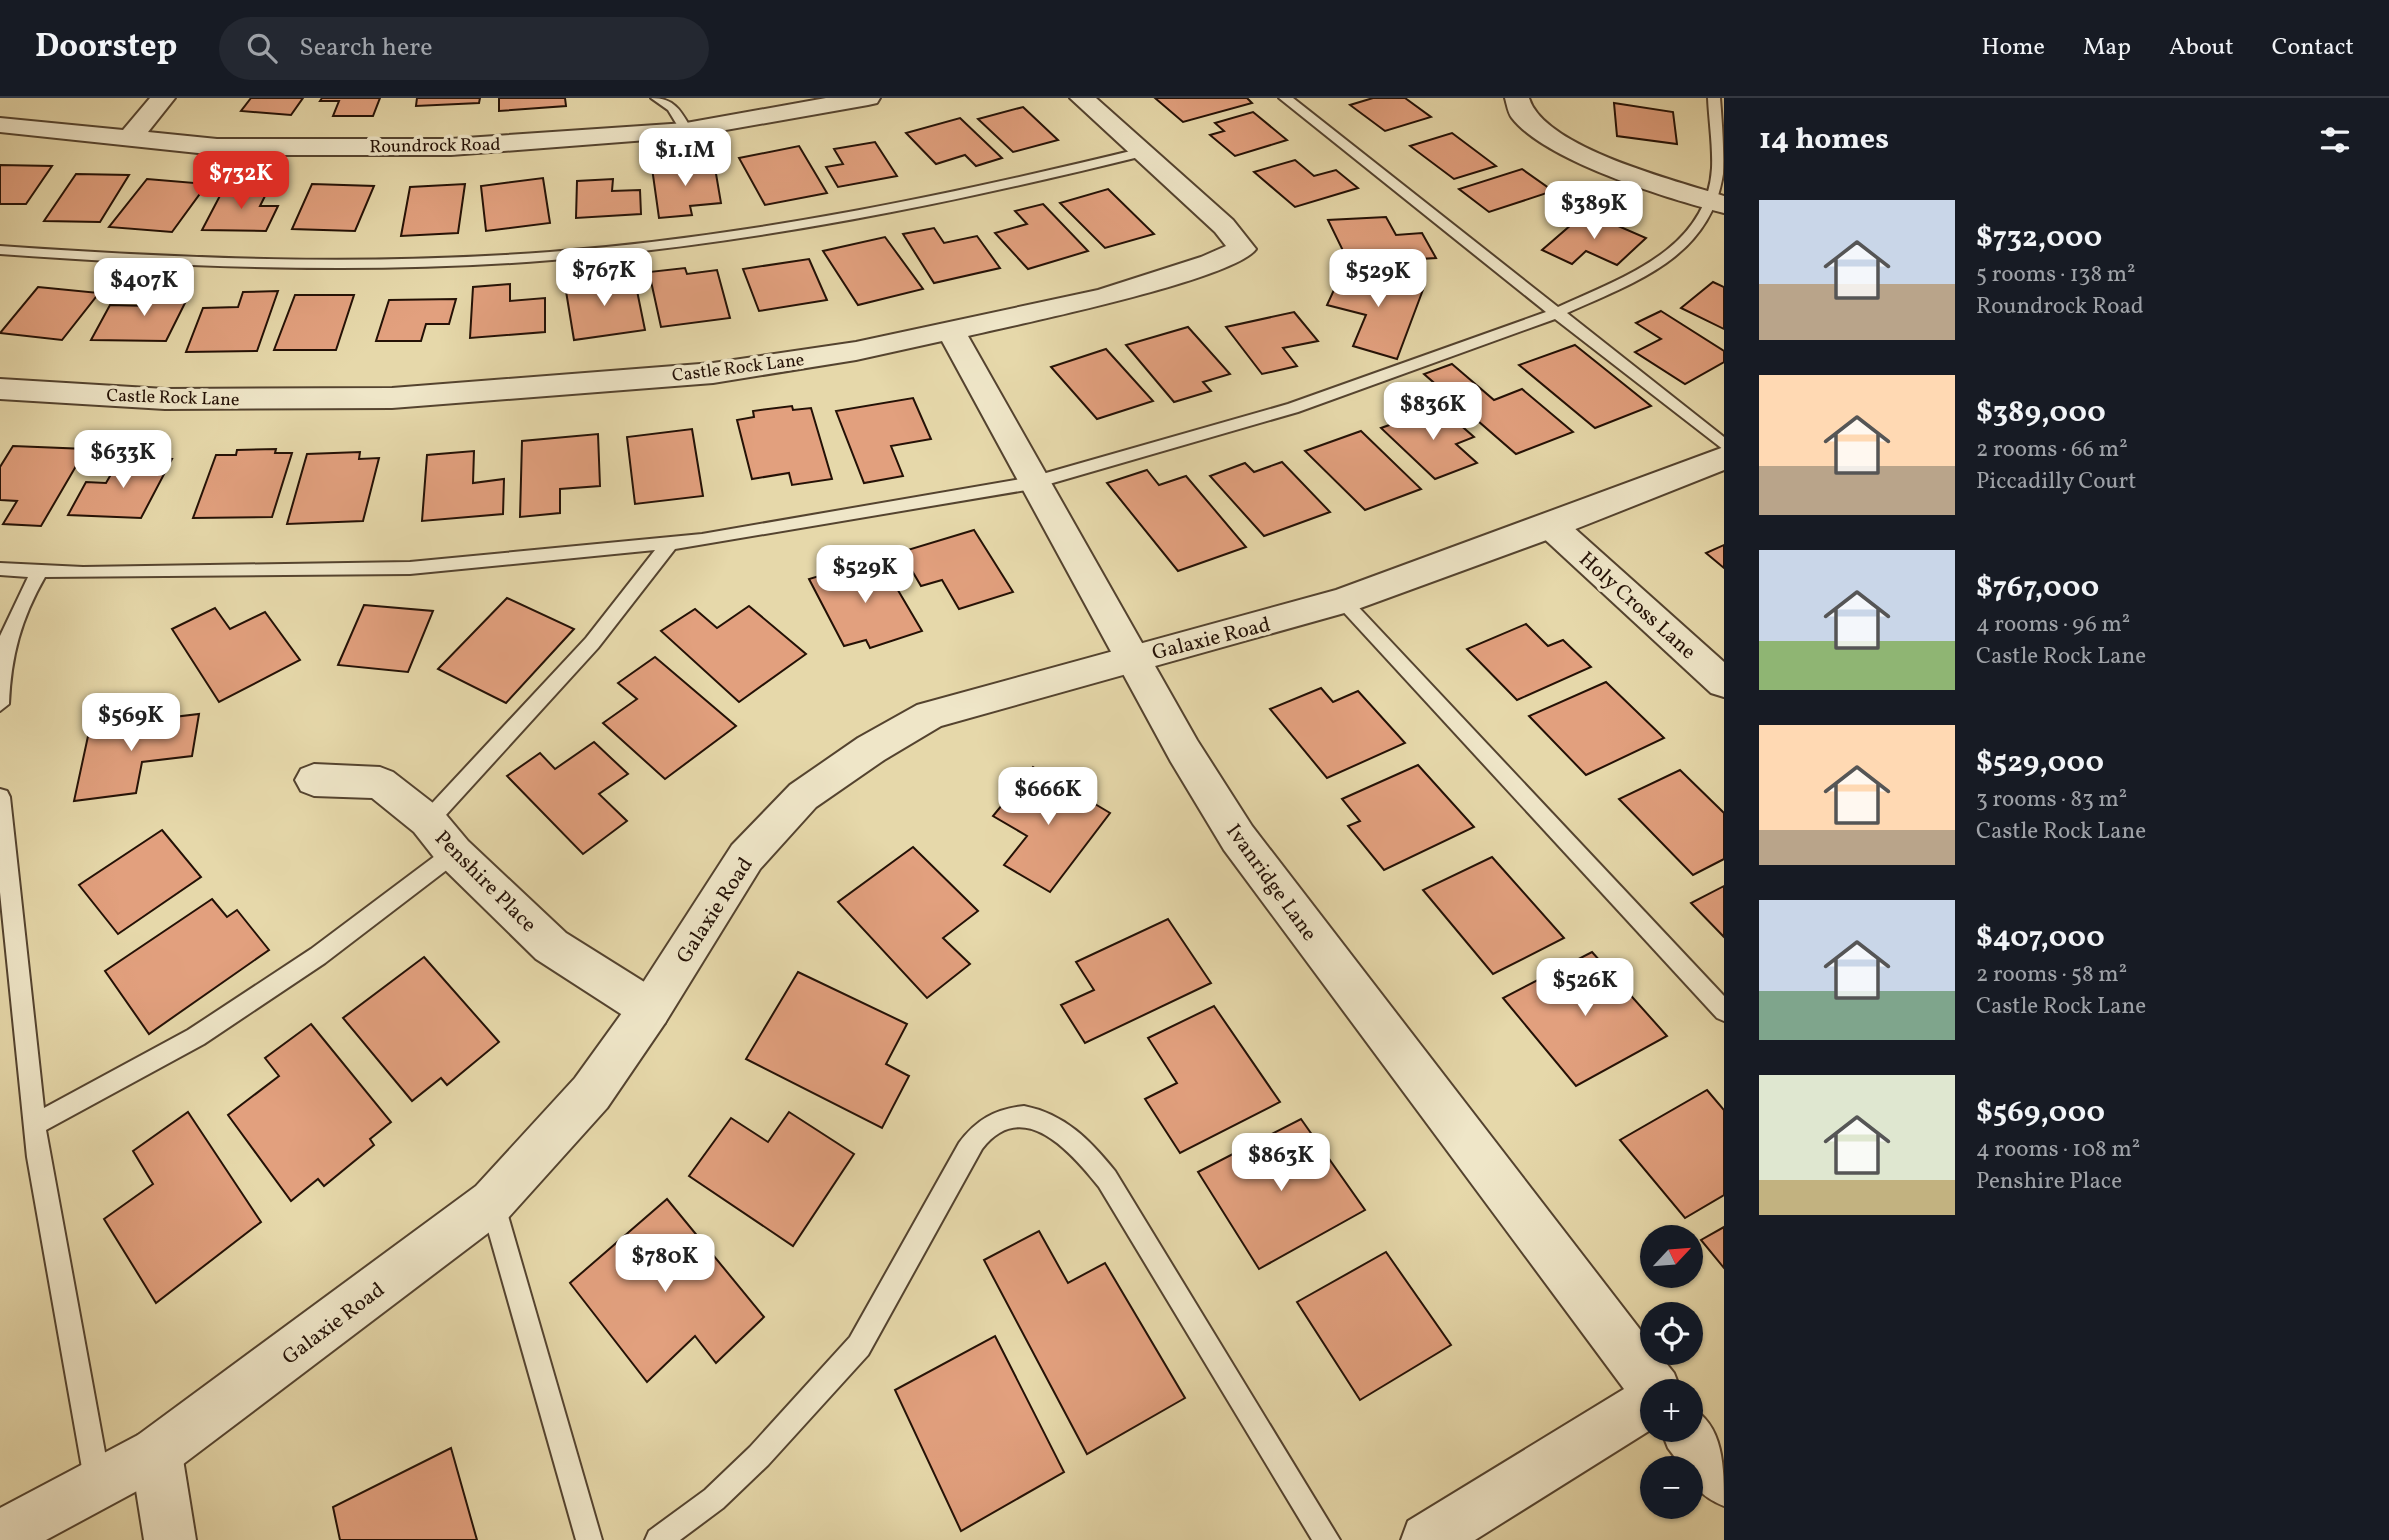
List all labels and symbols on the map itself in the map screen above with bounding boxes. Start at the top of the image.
pin: $1.1M [636,129,734,188]
street label: Roundrock Road [369,133,501,160]
pin: $732K [192,152,290,211]
pin: $389K [1545,181,1643,241]
pin: $767K [555,248,653,308]
pin: $529K [1329,250,1427,309]
pin: $407K [95,258,193,318]
street label: Castle Rock Lane [671,348,806,389]
pin: $836K [1384,382,1482,442]
street label: Castle Rock Lane [106,384,240,413]
pin: $633K [74,430,172,490]
pin: $529K [816,546,914,605]
street label: Holy Cross Lane [1572,546,1702,667]
street label: Galaxie Road [1149,611,1274,668]
pin: $569K [82,694,180,753]
pin: $666K [999,768,1097,827]
street label: Ivanridge Lane [1218,819,1323,947]
street label: Penshire Place [428,825,542,939]
street label: Galaxie Road [670,852,760,970]
pin: $526K [1536,958,1634,1018]
pin: $863K [1232,1134,1330,1193]
north arrow [1640,1225,1703,1288]
pin: $780K [616,1234,714,1294]
street label: Galaxie Road [277,1276,391,1372]

